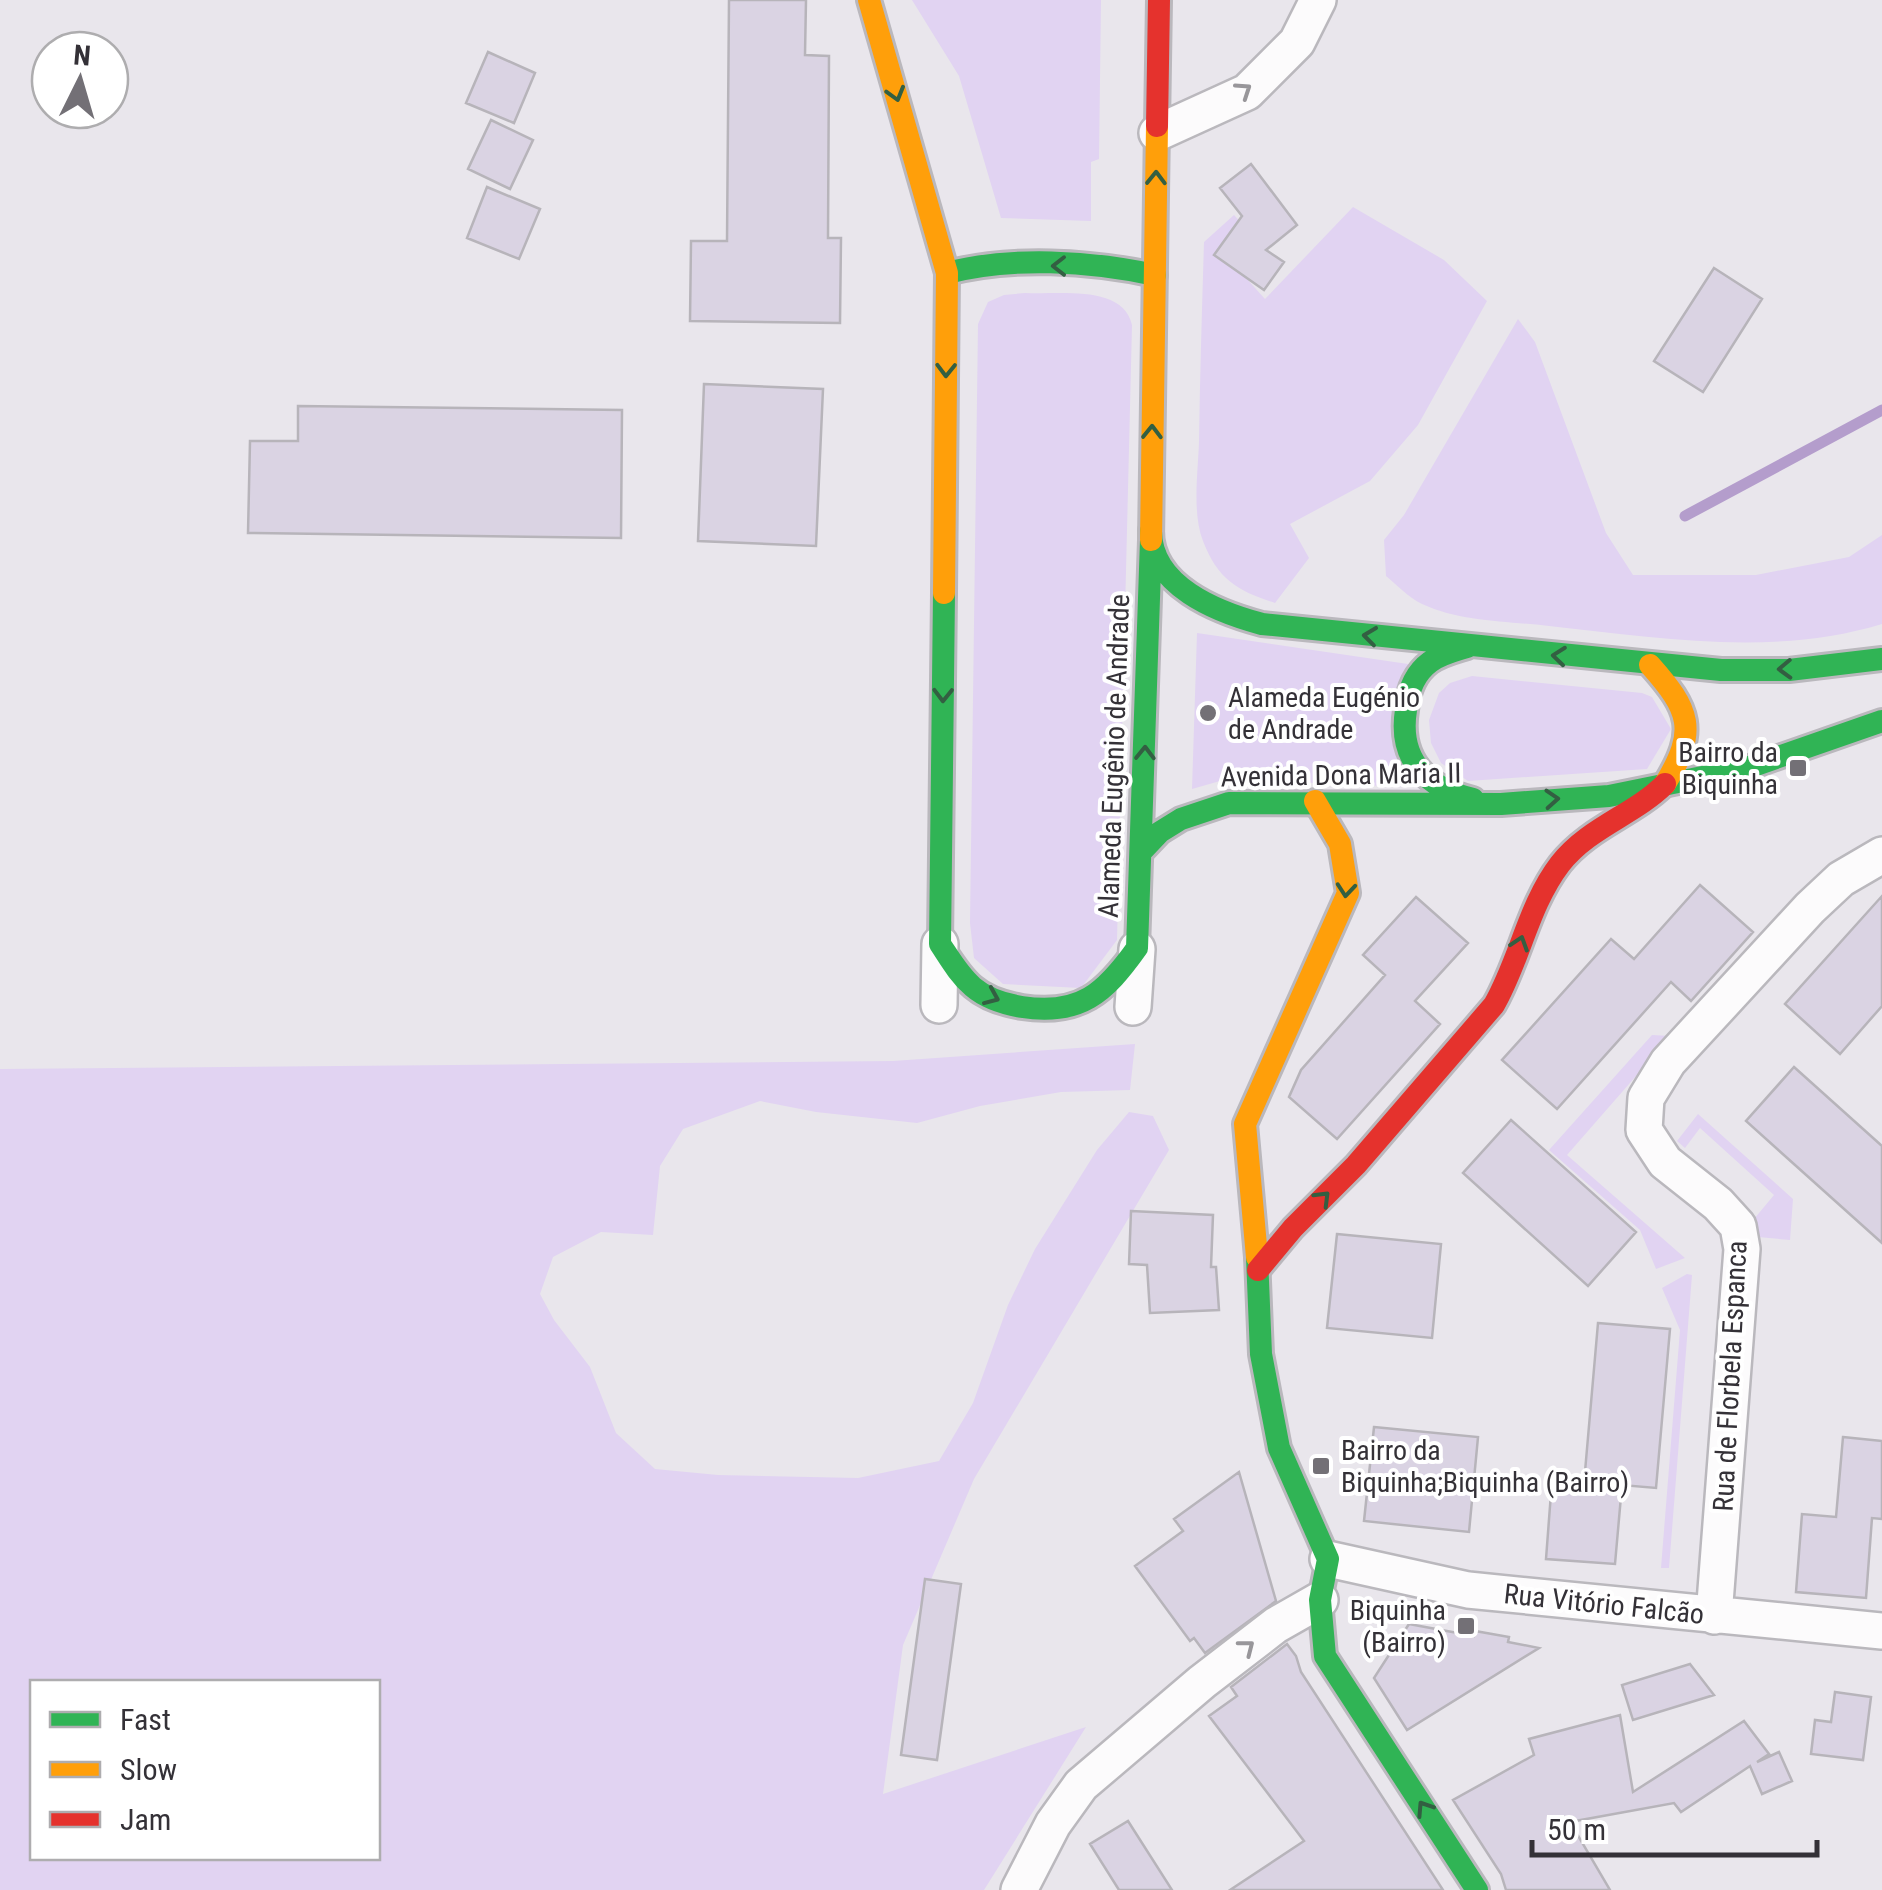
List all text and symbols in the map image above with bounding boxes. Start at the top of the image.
north arrow [30,30,130,130]
text: N [72,38,92,73]
one-way arrow [1232,84,1251,102]
one-way arrow [884,85,905,102]
one-way arrow [1146,169,1167,185]
one-way arrow [1050,255,1066,277]
one-way arrow [936,363,957,379]
one-way arrow [1142,423,1163,439]
street label: Alameda Eugênio de Andrade [1092,594,1136,918]
one-way arrow [1362,626,1378,647]
one-way arrow [1550,646,1566,668]
one-way arrow [1777,659,1793,680]
place label: Alameda Eugénio de Andrade [1228,681,1420,746]
one-way arrow [932,688,954,704]
marker: Alameda Eugénio de Andrade [1197,702,1219,724]
place label: Bairro da Biquinha [1678,736,1778,801]
one-way arrow [1134,745,1155,761]
street label: Avenida Dona Maria II [1220,756,1462,794]
marker: Bairro da Biquinha [1787,757,1809,779]
one-way arrow [1545,789,1561,811]
one-way arrow [1335,882,1357,898]
one-way arrow [1509,936,1529,953]
one-way arrow [982,986,1000,1006]
one-way arrow [1312,1191,1330,1209]
street label: Rua de Florbela Espanca [1706,1240,1754,1512]
place label: Bairro da Biquinha;Biquinha (Bairro) [1341,1434,1629,1499]
marker: Bairro da Biquinha;Biquinha (Bairro) [1310,1455,1332,1477]
street label: Rua Vitório Falcão [1502,1577,1706,1631]
place label: Biquinha (Bairro) [1350,1594,1446,1659]
marker: Biquinha (Bairro) [1455,1615,1477,1637]
one-way arrow [1236,1641,1254,1659]
legend [30,1680,380,1860]
text: Fast [120,1702,171,1737]
text: Slow [120,1752,177,1787]
scale bar [1532,1795,1817,1857]
one-way arrow [1417,1801,1436,1819]
text: Jam [120,1802,171,1837]
text: 50 m [1547,1812,1606,1847]

